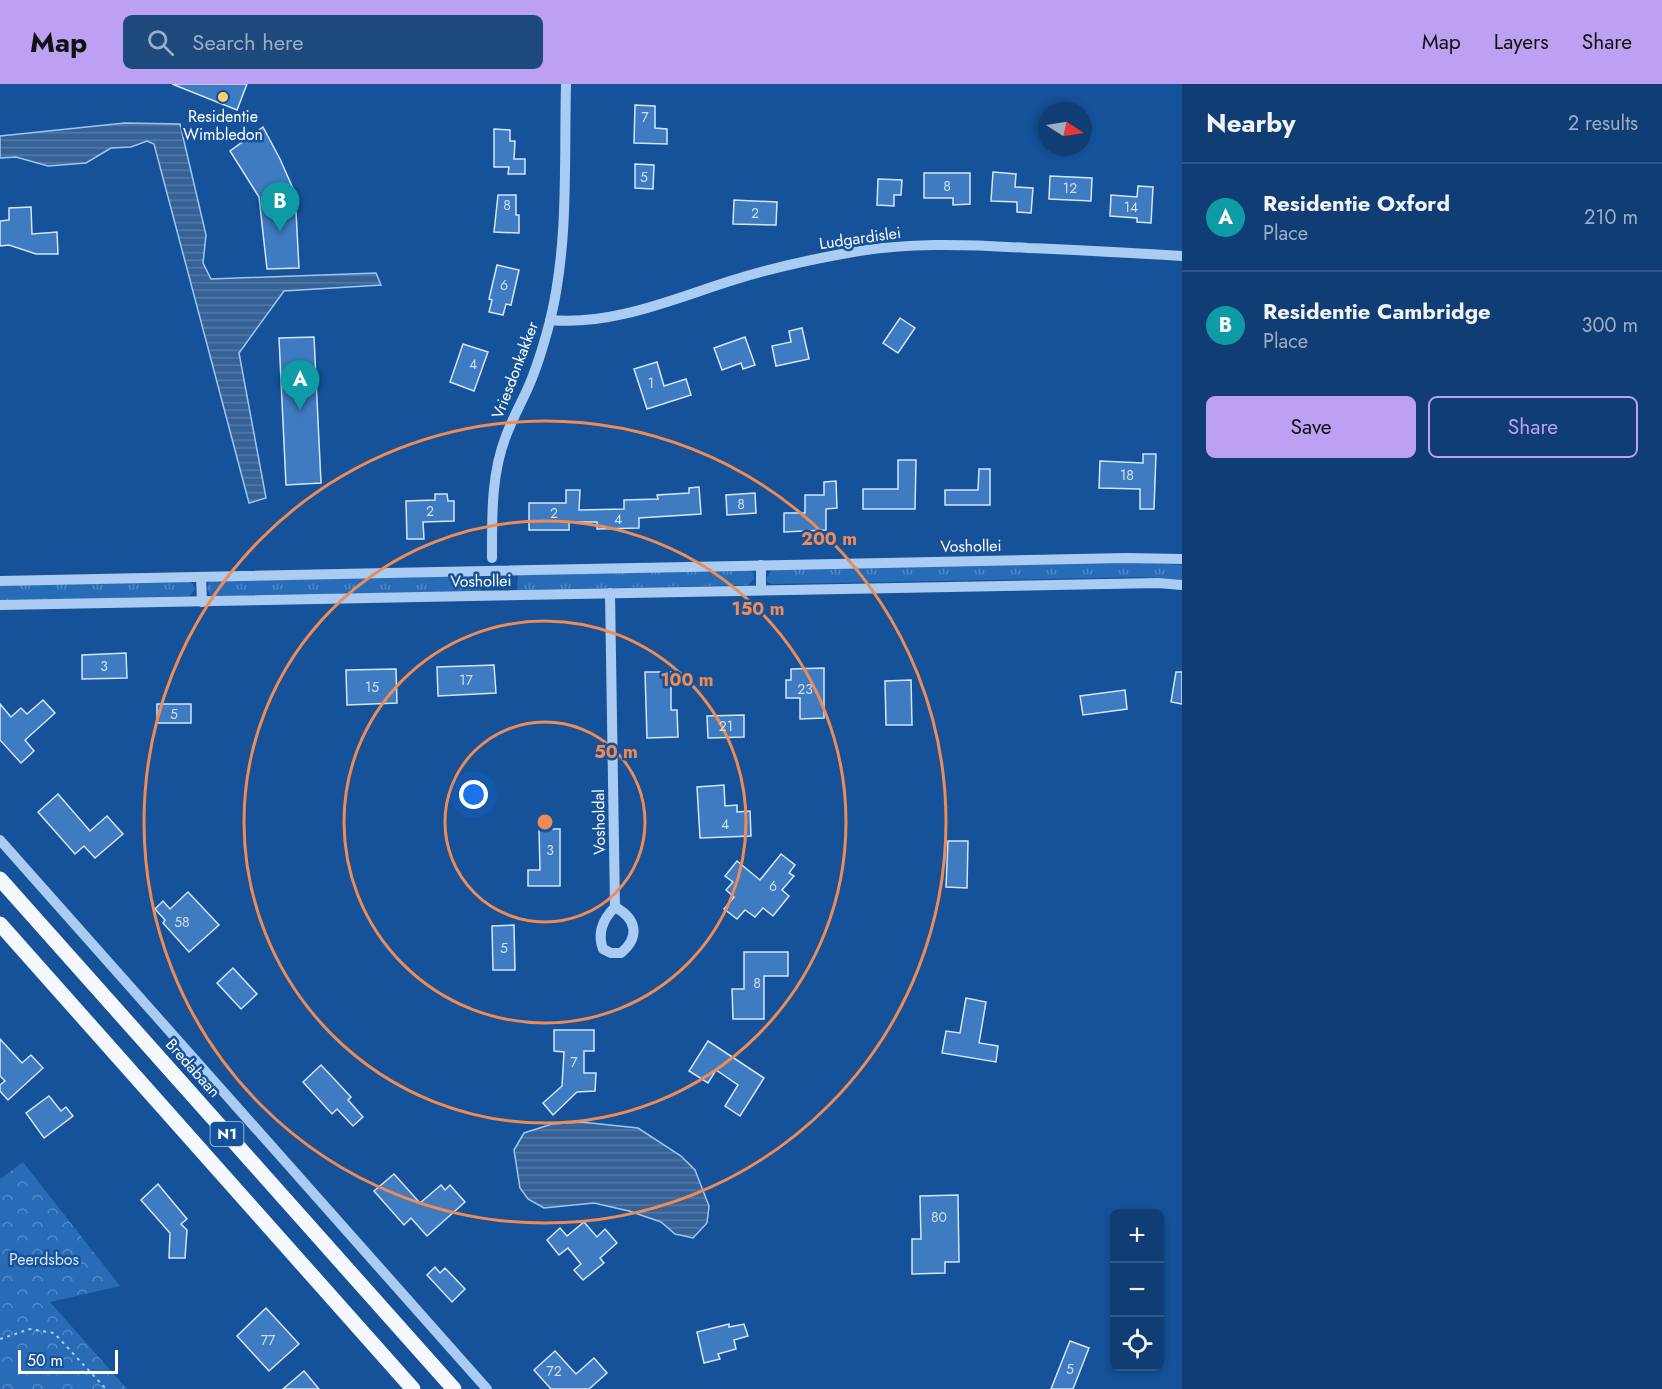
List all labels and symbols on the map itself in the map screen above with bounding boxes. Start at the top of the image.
marker: Residentie Wimbledon [216,90,230,104]
north arrow [1038,102,1092,156]
place label: Residentie Wimbledon [183,105,263,146]
house number: 7 [641,107,649,127]
house number: 5 [640,167,648,187]
house number: 8 [943,176,951,196]
house number: 12 [1063,178,1077,198]
pin: B [260,182,300,232]
house number: 8 [503,195,511,215]
house number: 14 [1124,197,1138,217]
house number: 2 [751,203,759,223]
street label: Ludgardislei [818,221,902,255]
house number: 6 [500,275,508,295]
street label: Vriesdonkakker [486,318,544,422]
house number: 4 [469,354,477,374]
pin: A [280,360,320,410]
house number: 1 [648,373,654,393]
house number: 18 [1120,465,1134,485]
house number: 8 [737,494,745,514]
house number: 2 [426,501,434,521]
house number: 2 [550,503,558,523]
house number: 4 [614,509,622,529]
text: 200 m [801,526,857,552]
street label: Voshollei [940,534,1002,558]
street label: Voshollei [450,569,512,593]
text: 150 m [732,596,784,622]
house number: 3 [100,656,108,676]
text: 100 m [660,667,714,693]
house number: 17 [459,670,473,690]
house number: 15 [365,677,379,697]
house number: 23 [797,679,813,699]
house number: 5 [170,704,178,724]
house number: 21 [719,716,733,736]
text: 50 m [594,739,638,765]
your location [459,780,488,809]
street label: Vosholdal [587,789,611,855]
centre of rings [535,812,555,832]
house number: 4 [721,814,729,834]
house number: 3 [546,840,554,860]
house number: 6 [769,876,777,896]
house number: 58 [174,912,190,932]
house number: 5 [500,938,508,958]
house number: 8 [753,973,761,993]
street label: Bredabaan [160,1033,226,1103]
house number: 7 [570,1052,578,1072]
road number: N1 [210,1122,244,1146]
house number: 80 [931,1207,947,1227]
park label: Peerdsbos [9,1248,79,1271]
house number: 77 [261,1330,276,1350]
scale bar [18,1347,118,1374]
house number: 5 [1066,1359,1074,1379]
house number: 72 [546,1361,562,1381]

